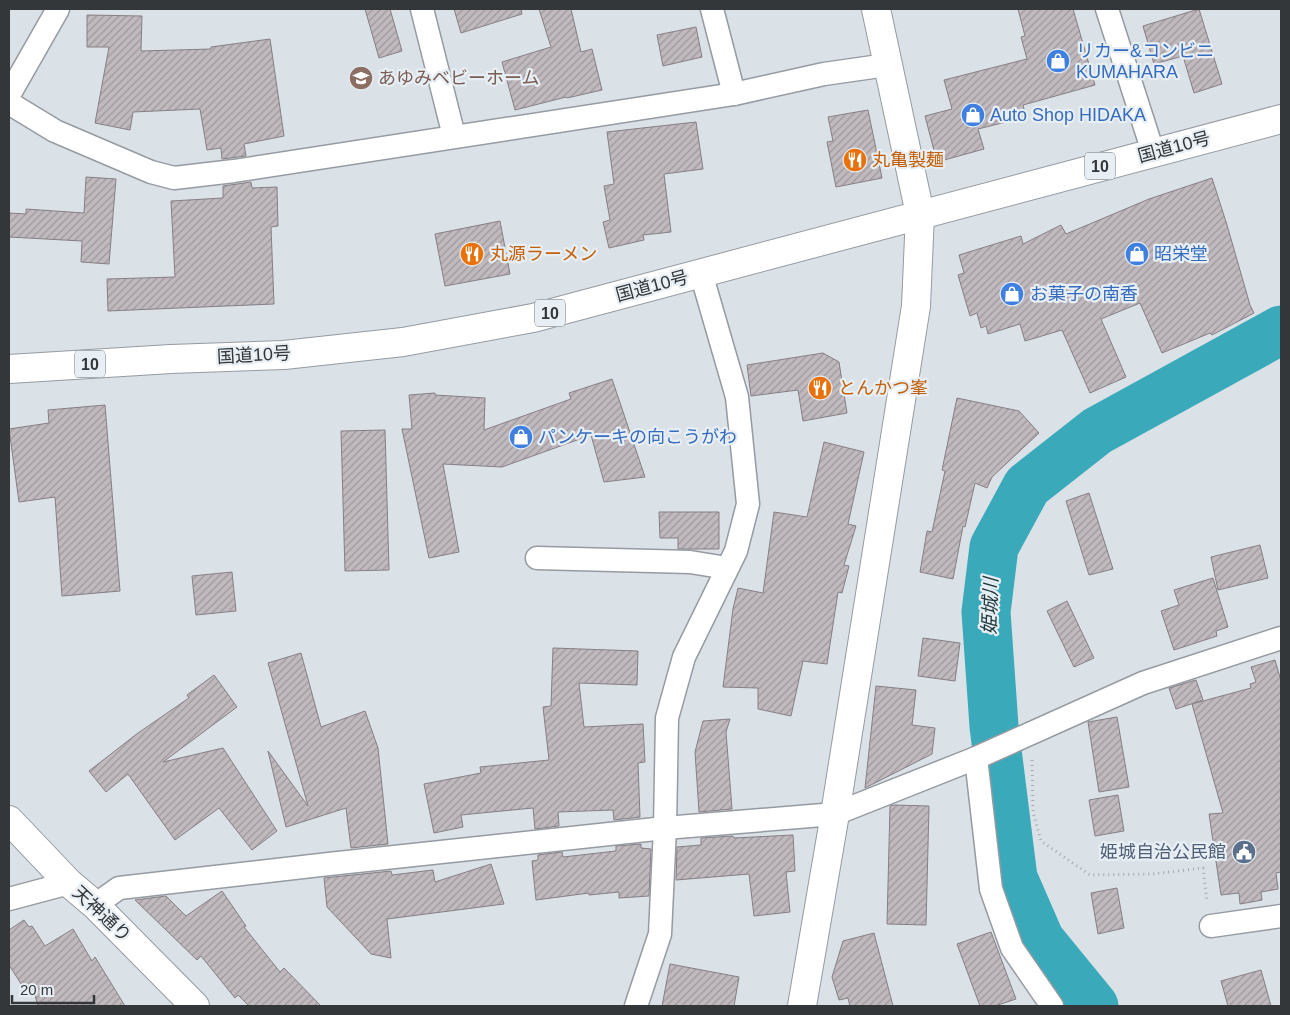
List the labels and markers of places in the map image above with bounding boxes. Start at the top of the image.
place label: リカー&コンビニ KUMAHARA [1076,41,1214,82]
shop icon: リカー&コンビニ KUMAHARA [1045,48,1071,74]
school or university icon: あゆみベビーホーム [348,65,374,91]
place label: あゆみベビーホーム [378,68,539,88]
shop icon: Auto Shop HIDAKA [960,102,986,128]
place label: Auto Shop HIDAKA [990,105,1146,125]
restaurant icon: 丸亀製麺 [842,147,868,173]
place label: 丸亀製麺 [872,150,944,170]
restaurant icon: 丸源ラーメン [459,241,485,267]
shop icon: 昭栄堂 [1124,241,1150,267]
place label: 丸源ラーメン [490,244,597,264]
place label: 昭栄堂 [1154,244,1208,264]
shop icon: お菓子の南香 [999,281,1025,307]
place label: お菓子の南香 [1030,284,1138,304]
restaurant icon: とんかつ峯 [807,375,833,401]
place label: とんかつ峯 [838,378,928,398]
shop icon: パンケーキの向こうがわ [508,424,534,450]
place label: パンケーキの向こうがわ [538,427,737,447]
public building icon: 姫城自治公民館 [1231,839,1257,865]
place label: 姫城自治公民館 [1100,842,1226,862]

